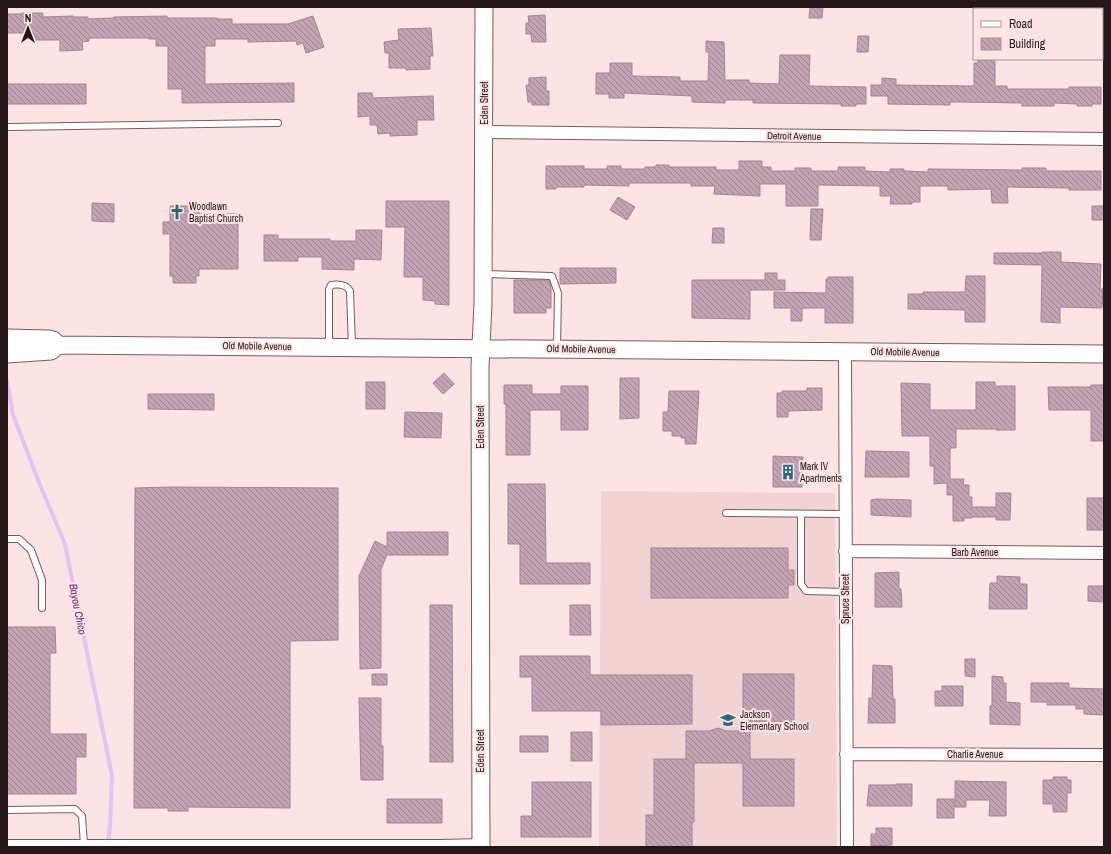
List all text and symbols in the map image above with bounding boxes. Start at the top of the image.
north arrow [8,8,48,48]
legend [973,8,1103,60]
text: N [25,11,31,25]
text: Road [1009,16,1033,32]
text: Building [1009,36,1046,52]
street label: Eden Street [478,81,491,125]
street label: Detroit Avenue [767,129,822,143]
place label: Woodlawn Baptist Church [189,200,243,225]
church icon: Woodlawn Baptist Church [168,203,186,221]
street label: Old Mobile Avenue [222,339,292,353]
street label: Old Mobile Avenue [546,342,616,356]
street label: Old Mobile Avenue [870,345,940,359]
street label: Eden Street [474,405,487,449]
place label: Mark IV Apartments [799,460,842,485]
building icon: Mark IV Apartments [779,463,797,481]
street label: Barb Avenue [952,546,999,559]
street label: Spruce Street [839,573,852,624]
water label: Bayou Chico [66,582,90,636]
place label: Jackson Elementary School [740,708,809,733]
school or university icon: Jackson Elementary School [719,711,737,729]
street label: Eden Street [474,729,487,773]
street label: Charlie Avenue [947,748,1003,761]

